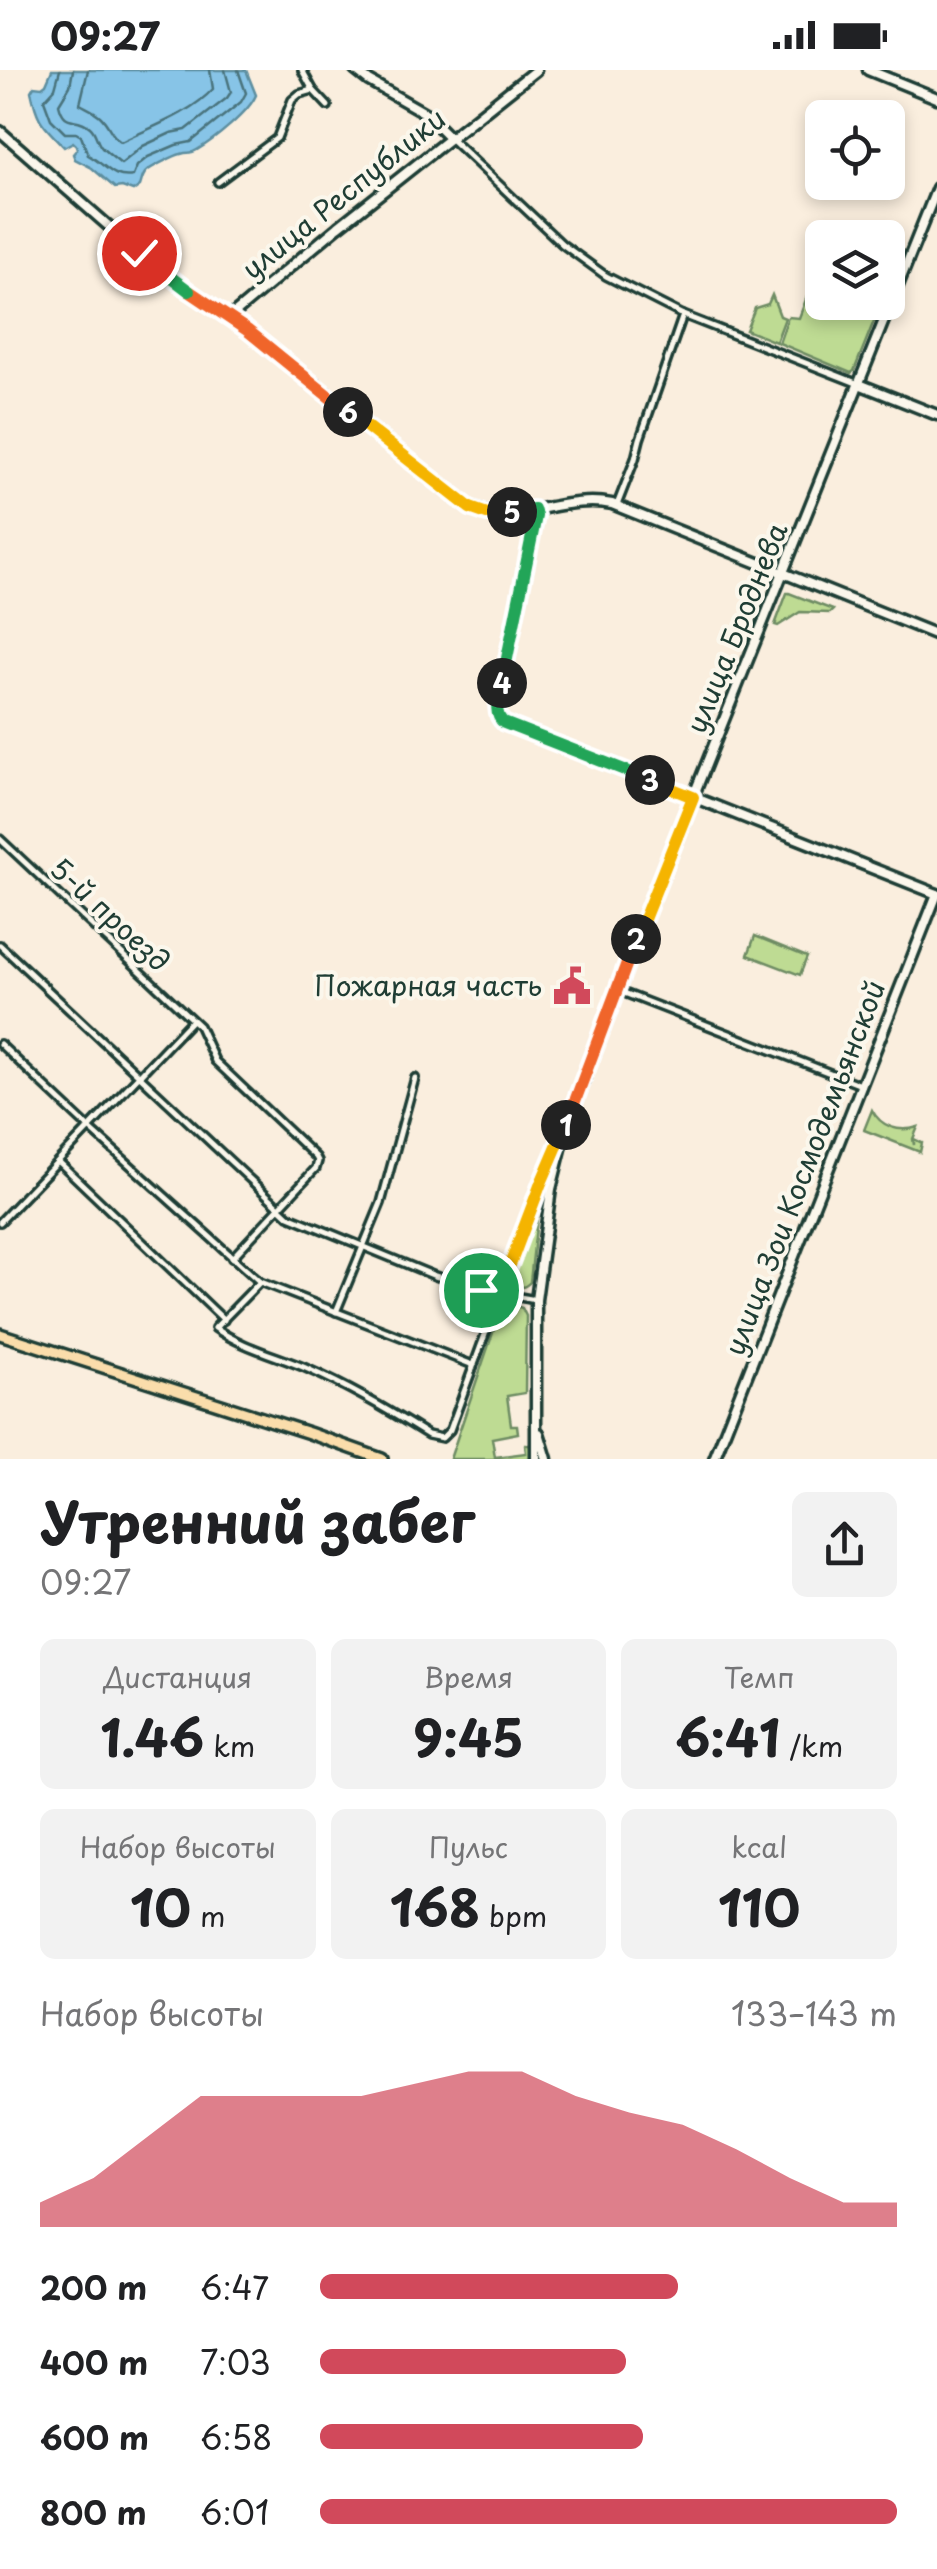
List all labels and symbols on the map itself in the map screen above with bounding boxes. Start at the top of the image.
street label: улица Республики [232,97,455,289]
pin [97,211,182,296]
pin: 6 [323,387,373,437]
pin: 5 [487,487,537,537]
street label: улица Броднева [674,515,798,739]
pin: 4 [477,658,527,708]
pin: 3 [625,755,675,805]
street label: 5-й проезд [41,847,181,981]
pin: 2 [611,914,661,964]
place label: Пожарная часть [314,963,542,1006]
public building icon: Пожарная часть [551,965,593,1007]
street label: улица Зои Космодемьянской [712,974,895,1361]
pin: 1 [541,1100,591,1150]
pin [439,1248,524,1333]

